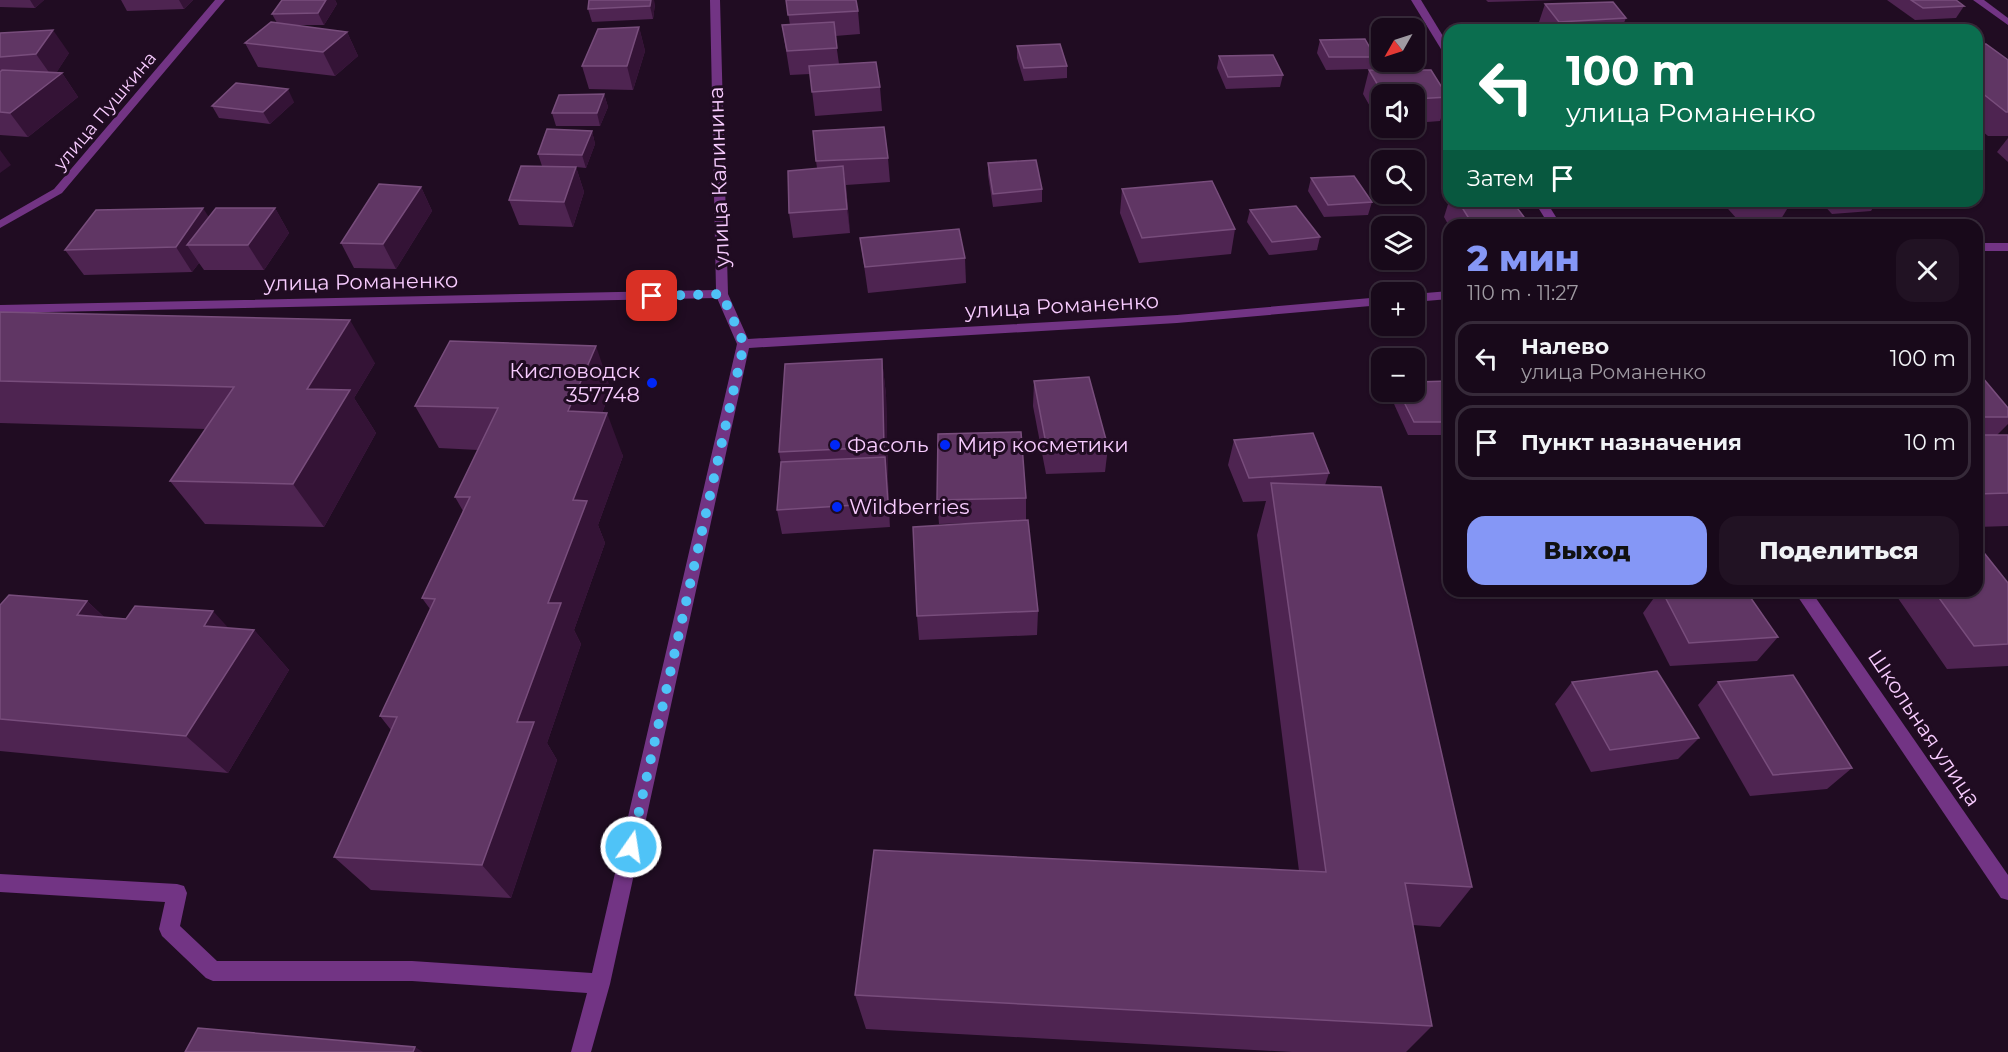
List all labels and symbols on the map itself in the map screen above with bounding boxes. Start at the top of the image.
north arrow [1371,18,1425,72]
street label: улица Пушкина [48,47,161,176]
street label: улица Калинина [703,86,734,269]
street label: улица Романенко [263,267,458,296]
pin [626,270,677,321]
street label: улица Романенко [963,288,1160,323]
place label: Кисловодск 357748 [509,358,640,407]
marker: Кисловодск 357748 [645,376,659,390]
place label: Фасоль [847,432,929,457]
place label: Мир косметики [957,432,1129,457]
marker: Фасоль [828,438,842,452]
marker: Мир косметики [938,438,952,452]
place label: Wildberries [849,494,970,519]
marker: Wildberries [830,500,844,514]
street label: Школьная улица [1863,645,1986,811]
position arrow [599,815,663,879]

